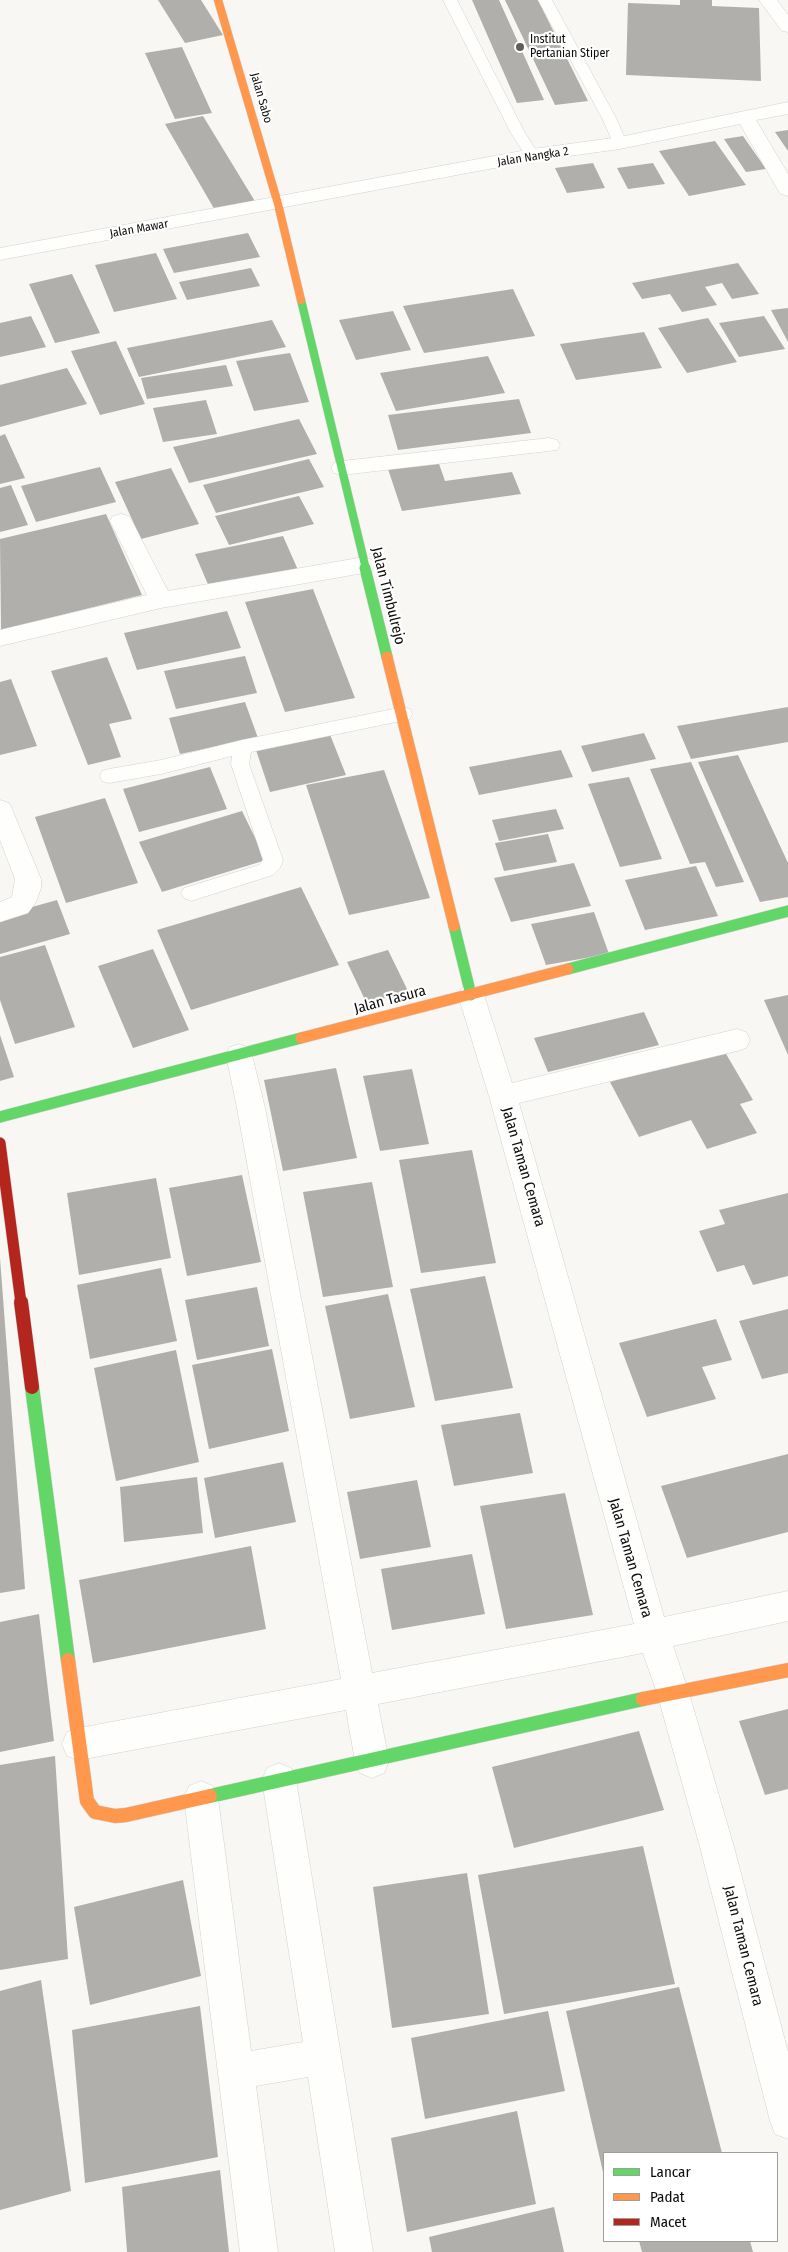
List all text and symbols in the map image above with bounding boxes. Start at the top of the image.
place label: Institut Pertanian Stiper [530,33,610,61]
marker: Institut Pertanian Stiper [514,41,526,53]
street label: Jalan Sabo [247,71,275,125]
street label: Jalan Nangka 2 [496,144,570,170]
street label: Jalan Mawar [109,217,169,241]
street label: Jalan Timbulrejo [367,545,409,647]
street label: Jalan Tasura [352,982,428,1018]
street label: Jalan Taman Cemara [497,1105,549,1229]
street label: Jalan Taman Cemara [604,1496,656,1620]
street label: Jalan Taman Cemara [719,1884,767,2008]
legend [603,2152,778,2242]
text: Lancar [650,2163,691,2181]
text: Padat [650,2188,685,2206]
text: Macet [650,2213,686,2231]

